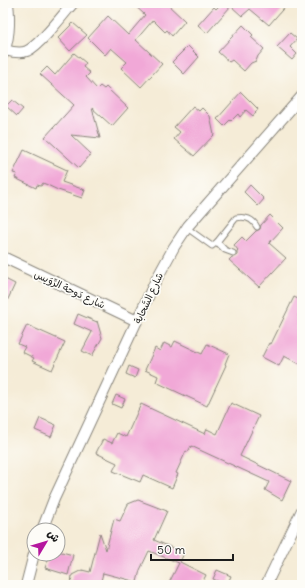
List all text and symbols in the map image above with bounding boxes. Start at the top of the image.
street label: شارع دَوحة الرِّوَيس [32,267,107,313]
street label: شارع السَّحابة [131,270,167,326]
north arrow [26,522,66,562]
text: ش [45,527,63,545]
scale bar [151,536,233,562]
text: 50 m [157,542,186,557]

